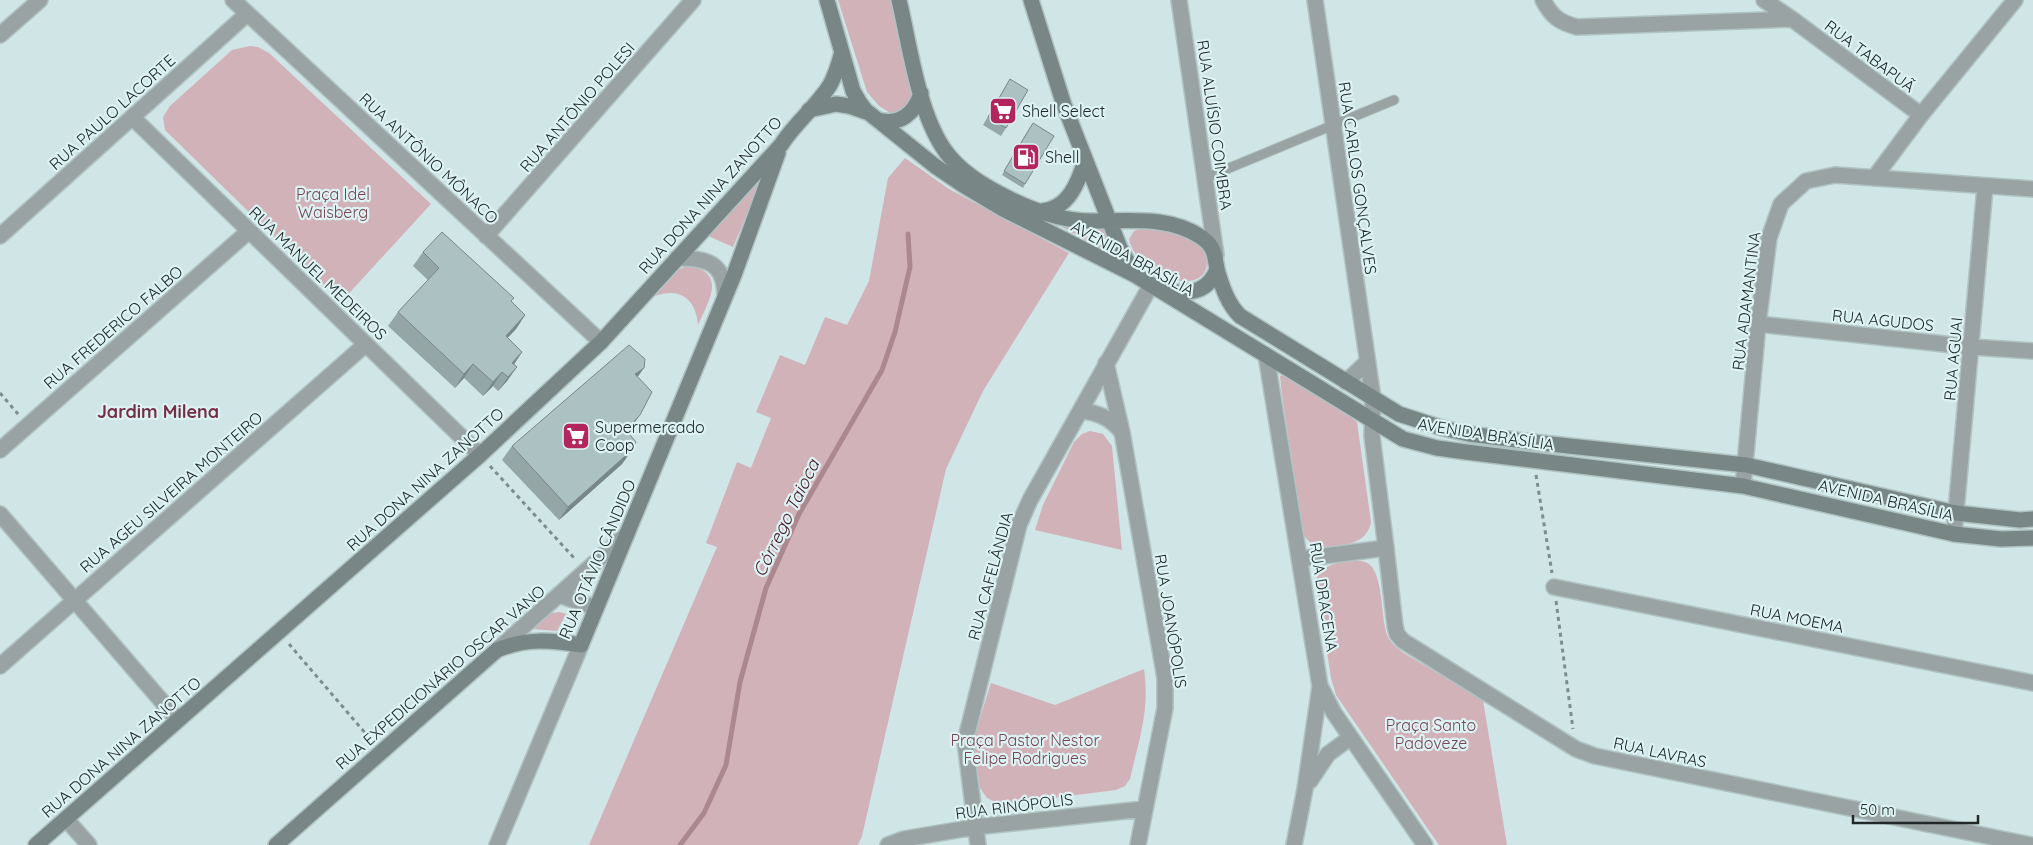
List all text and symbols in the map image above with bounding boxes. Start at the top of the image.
street label: RUA TABAPUÃ [1821,16,1919,96]
street label: RUA ANTÔNIO POLESI [515,38,639,176]
street label: RUA ALUÍSIO COIMBRA [1193,39,1237,211]
street label: RUA PAULO LACORTE [45,50,179,174]
street label: RUA CARLOS GONÇALVES [1335,80,1381,276]
street label: RUA ANTÔNIO MÔNACO [355,88,503,228]
supermarket icon: Shell Select [988,96,1018,126]
place label: Shell Select [1022,101,1105,121]
street label: RUA DONA NINA ZANOTTO [634,112,786,278]
fuel station icon: Shell [1011,142,1041,172]
place label: Shell [1045,147,1079,167]
park label: Praça Idel Waisberg [296,184,370,222]
street label: RUA MANUEL MEDEIROS [245,202,391,344]
street label: AVENIDA BRASÍLIA [1068,216,1198,300]
street label: RUA ADAMANTINA [1728,230,1764,372]
street label: RUA FREDERICO FALBO [39,261,187,393]
street label: RUA AGUDOS [1831,305,1935,335]
street label: RUA AGUAI [1939,316,1967,402]
district label: Jardim Milena [97,400,219,423]
street label: RUA DONA NINA ZANOTTO [342,403,508,555]
street label: RUA AGEU SILVEIRA MONTEIRO [76,407,266,577]
street label: AVENIDA BRASÍLIA [1416,413,1556,455]
place label: Supermercado Coop [595,417,705,455]
supermarket icon: Supermercado Coop [561,421,591,451]
water label: Córrego Taioca [748,455,825,580]
street label: AVENIDA BRASÍLIA [1817,475,1955,525]
street label: RUA OTÁVIO CÂNDIDO [554,476,640,642]
street label: RUA CAFELÂNDIA [963,510,1017,642]
street label: RUA DRACENA [1305,541,1343,653]
street label: RUA JOANÓPOLIS [1151,553,1191,689]
street label: RUA EXPEDICIONÁRIO OSCAR VANO [331,581,549,773]
street label: RUA MOEMA [1749,599,1845,637]
street label: RUA DONA NINA ZANOTTO [37,672,205,822]
park label: Praça Santo Padoveze [1386,715,1476,753]
park label: Praça Pastor Nestor Felipe Rodrigues [950,730,1100,768]
street label: RUA LAVRAS [1612,732,1708,772]
street label: RUA RINÓPOLIS [954,789,1074,823]
scale bar [1853,792,1978,824]
text: 50 m [1860,800,1895,819]

